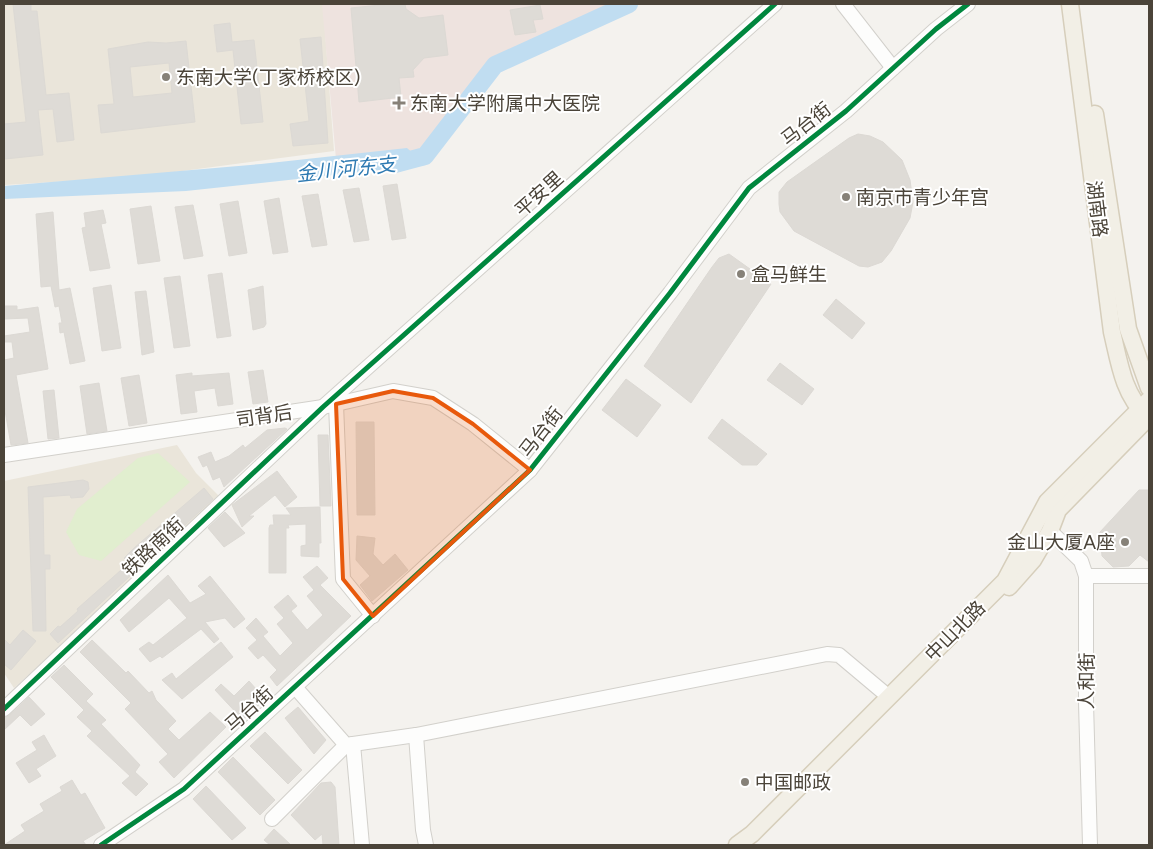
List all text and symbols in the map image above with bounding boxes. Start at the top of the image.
place label: 东南大学(丁家桥校区) [176,66,360,89]
marker: 东南大学(丁家桥校区) [160,71,172,83]
place label: 东南大学附属中大医院 [410,92,600,115]
marker: 东南大学附属中大医院 [392,96,406,110]
street label: 马台街 [776,97,836,151]
water label: 金川河东支 [295,152,399,186]
street label: 平安里 [510,166,568,222]
street label: 湖南路 [1082,179,1112,239]
place label: 南京市青少年宫 [856,186,989,209]
marker: 南京市青少年宫 [840,191,852,203]
place label: 盒马鲜生 [751,263,827,286]
marker: 盒马鲜生 [735,268,747,280]
street label: 司背后 [234,401,294,431]
street label: 马台街 [514,402,568,462]
street label: 铁路南街 [117,513,189,581]
place label: 金山大厦A座 [1007,531,1115,554]
marker: 金山大厦A座 [1119,536,1131,548]
street label: 中山北路 [920,596,990,666]
street label: 人和街 [1075,652,1098,710]
street label: 马台街 [220,681,278,737]
place label: 中国邮政 [755,771,831,794]
marker: 中国邮政 [739,776,751,788]

